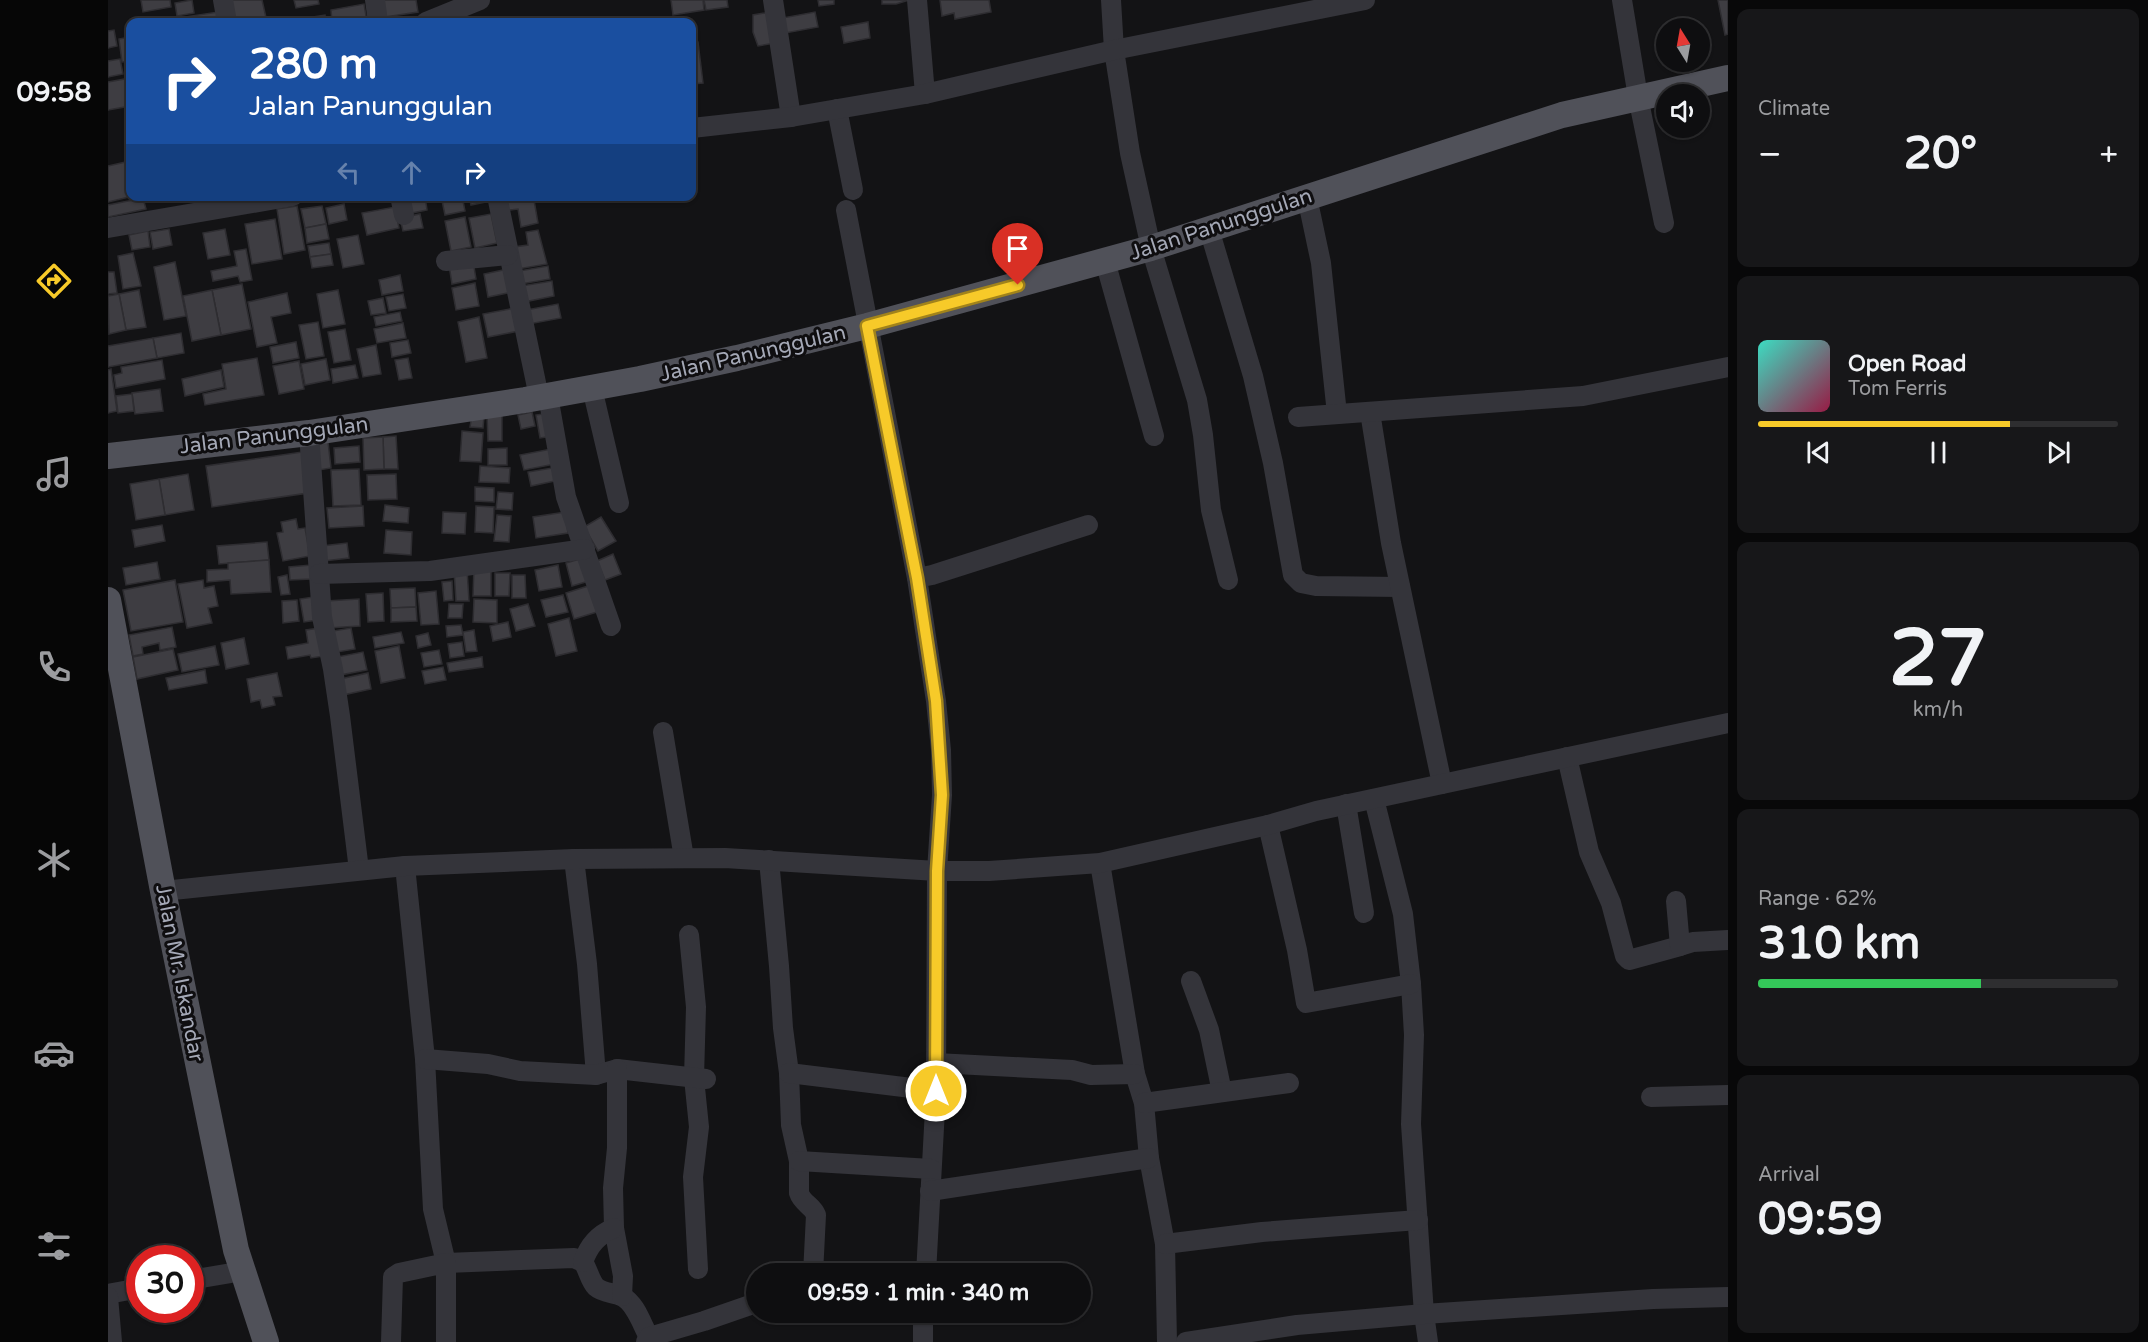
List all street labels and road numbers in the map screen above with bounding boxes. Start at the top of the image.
street label: Jalan Panunggulan [1127,183,1315,266]
street label: Jalan Panunggulan [658,320,848,387]
street label: Jalan Panunggulan [178,412,370,459]
street label: Jalan Mr. Iskandar [150,882,209,1064]

